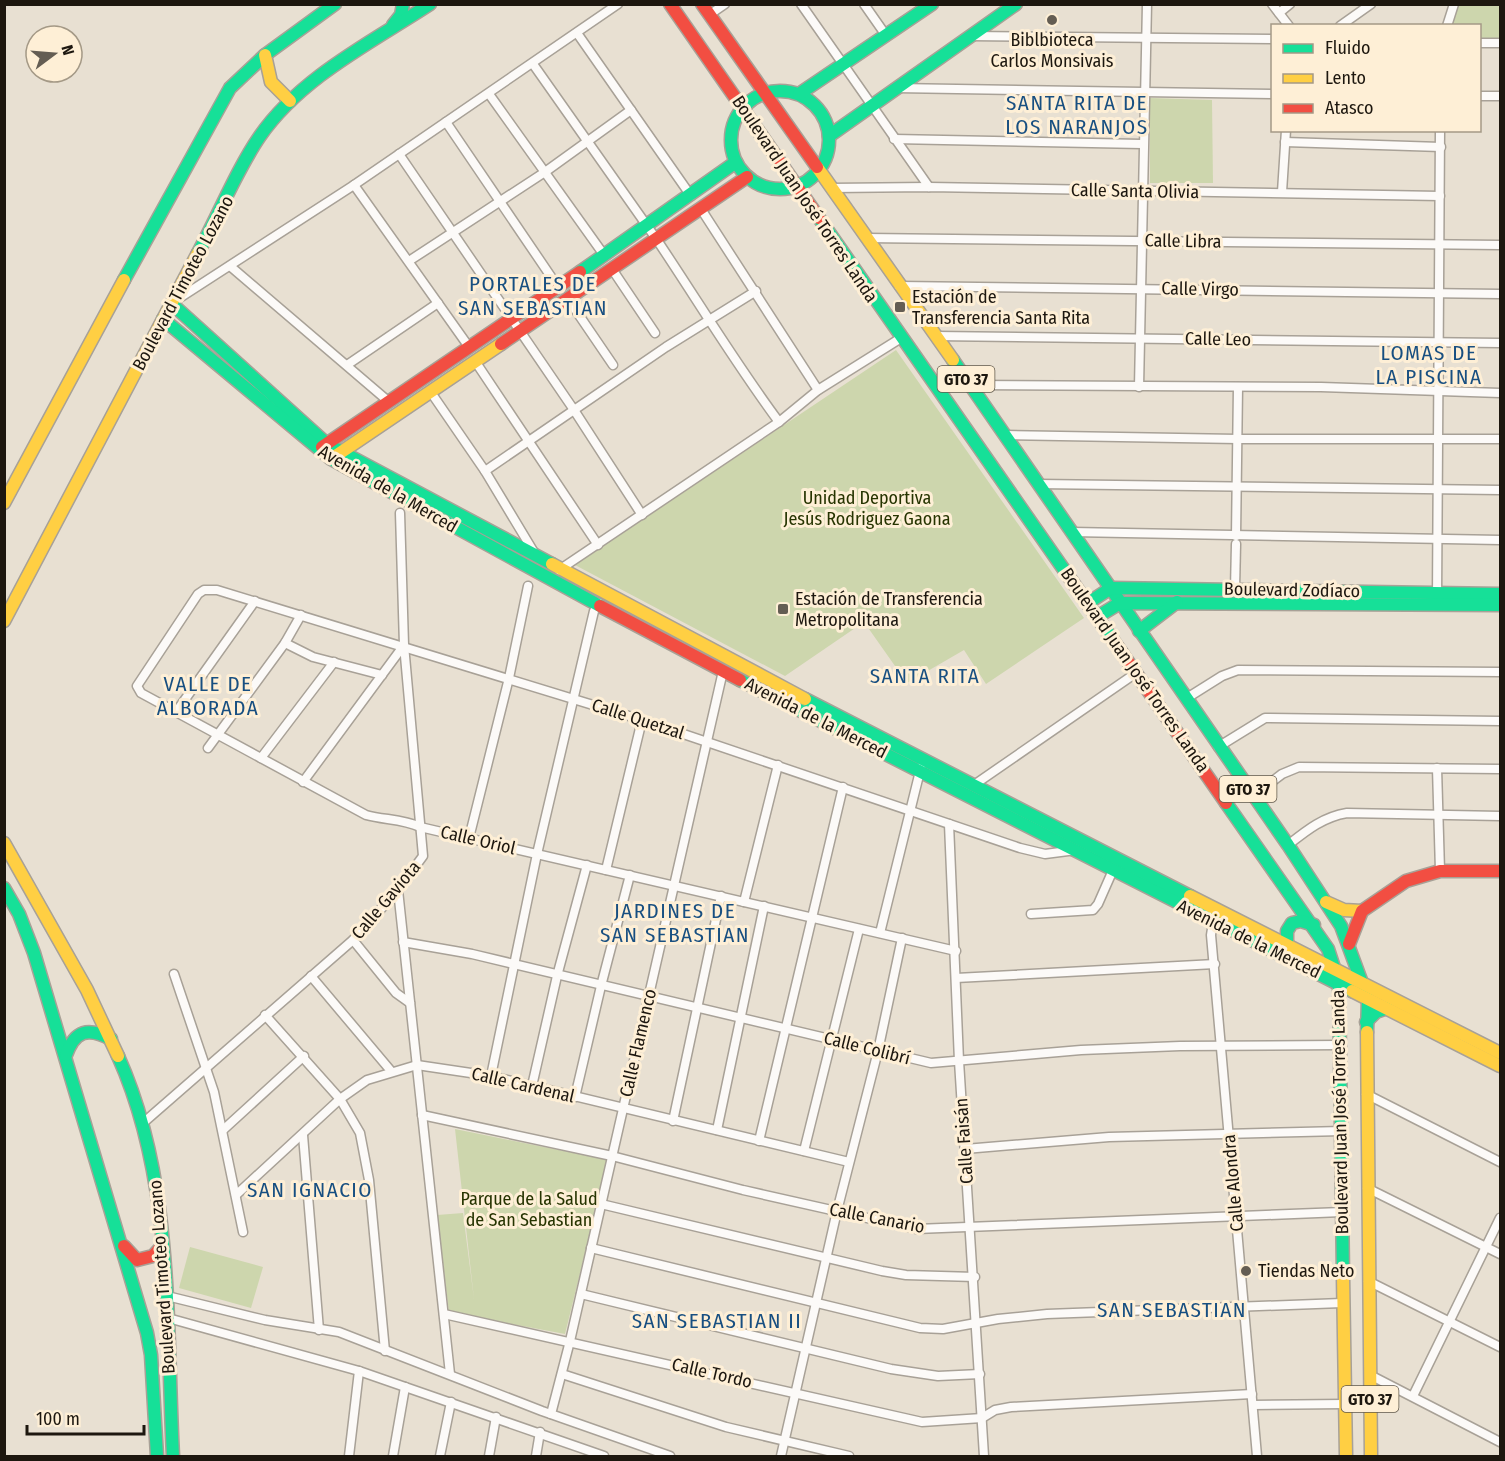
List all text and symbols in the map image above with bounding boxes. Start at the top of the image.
marker: Biblbioteca Carlos Monsivais [1045,13,1059,27]
north arrow [24,24,84,84]
legend [1271,24,1481,132]
place label: Biblbioteca Carlos Monsivais [991,29,1114,72]
text: Fluido [1325,37,1371,59]
text: N [57,43,78,57]
text: Lento [1325,67,1366,89]
district label: SANTA RITA DE LOS NARANJOS [1005,90,1149,140]
street label: Boulevard Juan José Torres Landa [727,91,883,307]
text: Atasco [1325,97,1373,119]
street label: Calle Santa Olivia [1071,179,1199,203]
street label: Boulevard Timoteo Lozano [128,192,238,374]
street label: Calle Libra [1144,229,1222,253]
district label: PORTALES DE SAN SEBASTIAN [458,271,608,321]
street label: Calle Virgo [1161,277,1239,301]
place label: Estación de Transferencia Santa Rita [912,286,1090,329]
marker: Estación de Transferencia Santa Rita [893,300,907,314]
street label: Calle Leo [1185,327,1251,351]
district label: LOMAS DE LA PISCINA [1375,340,1483,390]
road number: GTO 37 [938,366,994,392]
street label: Avenida de la Merced [315,440,461,538]
park label: Unidad Deportiva Jesús Rodriguez Gaona [783,487,951,530]
street label: Boulevard Juan José Torres Landa [1056,563,1214,777]
street label: Boulevard Zodíaco [1224,578,1360,602]
place label: Estación de Transferencia Metropolitana [795,588,983,631]
marker: Estación de Transferencia Metropolitana [776,602,790,616]
district label: SANTA RITA [870,663,980,689]
district label: VALLE DE ALBORADA [157,671,259,721]
street label: Avenida de la Merced [741,673,891,763]
street label: Calle Quetzal [589,694,687,744]
road number: GTO 37 [1220,776,1276,802]
street label: Calle Oriol [438,821,518,859]
street label: Calle Gaviota [347,856,425,944]
street label: Avenida de la Merced [1174,895,1324,983]
district label: JARDINES DE SAN SEBASTIAN [600,898,750,948]
street label: Calle Flamenco [615,987,661,1099]
street label: Boulevard Juan José Torres Landa [1327,989,1353,1235]
street label: Calle Colibrí [822,1027,913,1069]
street label: Calle Cardenal [469,1062,577,1108]
street label: Calle Faisán [950,1097,978,1185]
street label: Calle Alondra [1218,1133,1248,1232]
district label: SAN IGNACIO [247,1177,373,1203]
street label: Boulevard Timoteo Lozano [144,1179,180,1375]
park label: Parque de la Salud de San Sebastian [460,1188,598,1231]
street label: Calle Canario [828,1198,926,1238]
place label: Tiendas Neto [1258,1260,1354,1282]
marker: Tiendas Neto [1239,1264,1253,1278]
district label: SAN SEBASTIAN [1097,1297,1247,1323]
district label: SAN SEBASTIAN II [632,1308,802,1334]
street label: Calle Tordo [670,1353,754,1393]
road number: GTO 37 [1342,1386,1398,1412]
scale bar [27,1398,144,1436]
text: 100 m [36,1408,80,1430]

